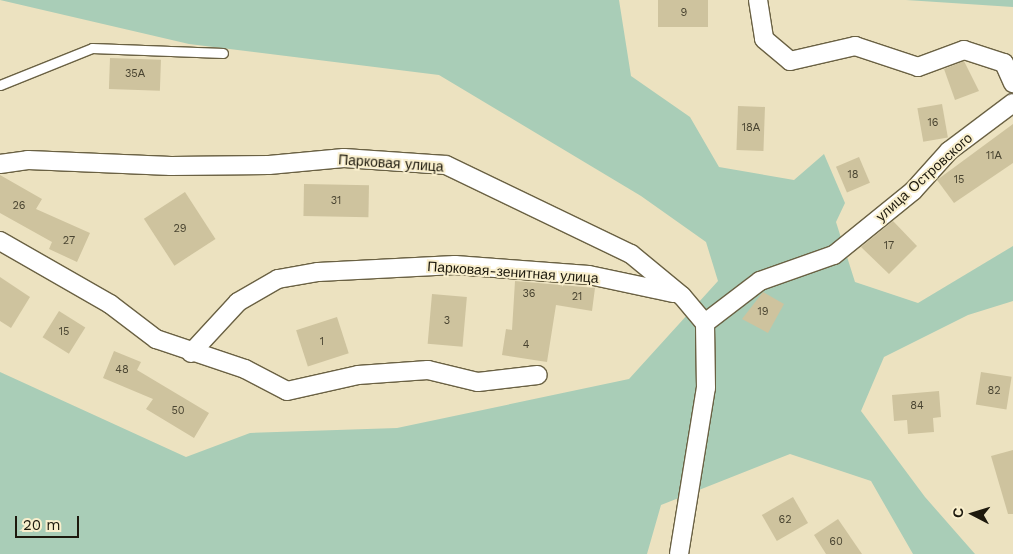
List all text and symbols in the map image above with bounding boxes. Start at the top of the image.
house number: 9 [681,6,687,20]
house number: 35А [125,67,145,81]
house number: 16 [928,116,938,130]
house number: 18А [742,121,760,135]
street label: улица Островского [872,129,976,225]
house number: 11А [986,149,1002,163]
street label: Парковая улица [338,151,444,175]
house number: 18 [847,168,859,182]
house number: 15 [954,173,964,187]
house number: 31 [331,194,341,208]
house number: 26 [12,199,26,213]
house number: 29 [173,222,187,236]
house number: 27 [63,234,75,248]
house number: 17 [884,239,894,253]
street label: Парковая-зенитная улица [427,258,599,286]
house number: 36 [522,287,536,301]
house number: 21 [572,290,582,304]
house number: 19 [757,305,769,319]
house number: 3 [444,314,450,328]
house number: 15 [59,325,69,339]
house number: 1 [320,335,324,349]
house number: 4 [523,338,529,352]
house number: 48 [115,363,129,377]
house number: 82 [987,384,1001,398]
house number: 84 [910,399,924,413]
house number: 50 [171,404,185,418]
north arrow [948,489,998,539]
scale bar [18,506,81,538]
text: С [950,507,966,518]
house number: 62 [778,513,792,527]
text: 20 m [23,516,61,534]
house number: 60 [829,535,843,549]

